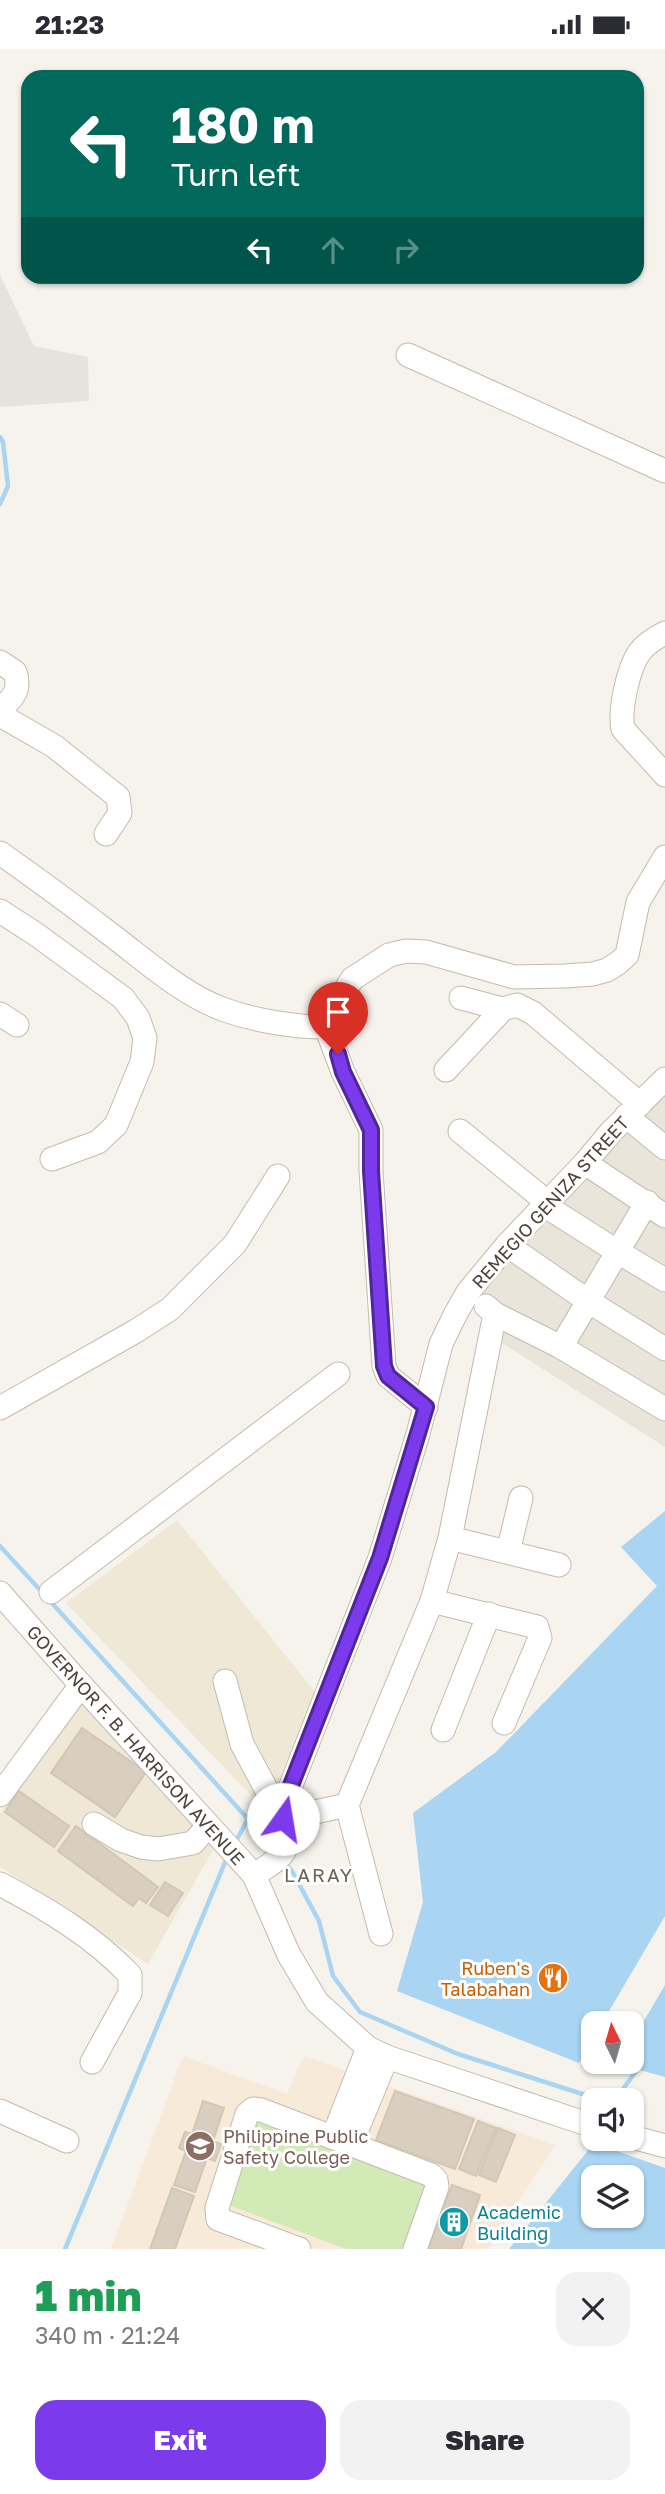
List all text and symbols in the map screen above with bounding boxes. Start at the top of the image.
text: 21:23 [35,9,104,40]
text: 180 m [171,95,315,154]
icon: left [56,98,147,189]
text: Turn left [171,155,300,193]
icon: left [241,231,279,269]
icon: ahead [314,231,352,269]
icon: right [387,231,425,269]
pin [308,982,368,1054]
icon: arrive [319,993,357,1031]
street label: REMEGIO GENIZA STREET [467,1111,633,1293]
street label: GOVERNOR F. B. HARRISON AVENUE [22,1621,250,1869]
position arrow [246,1782,320,1856]
district label: LARAY [284,1863,354,1886]
place label: Ruben's Talabahan [441,1957,530,2000]
restaurant icon: Ruben's Talabahan [536,1961,570,1995]
north arrow [581,2011,644,2074]
map controls [581,2011,644,2228]
button: sound [581,2088,644,2151]
place label: Philippine Public Safety College [223,2125,369,2168]
school or university icon: Philippine Public Safety College [183,2129,217,2163]
button: layers [581,2165,644,2228]
place label: Academic Building [477,2201,561,2244]
building icon: Academic Building [437,2205,471,2239]
text: 1 min [35,2270,142,2320]
button: close [556,2272,630,2346]
text: 340 m · 21:24 [35,2321,180,2349]
button: Exit [35,2400,326,2480]
button: Share [340,2400,630,2480]

